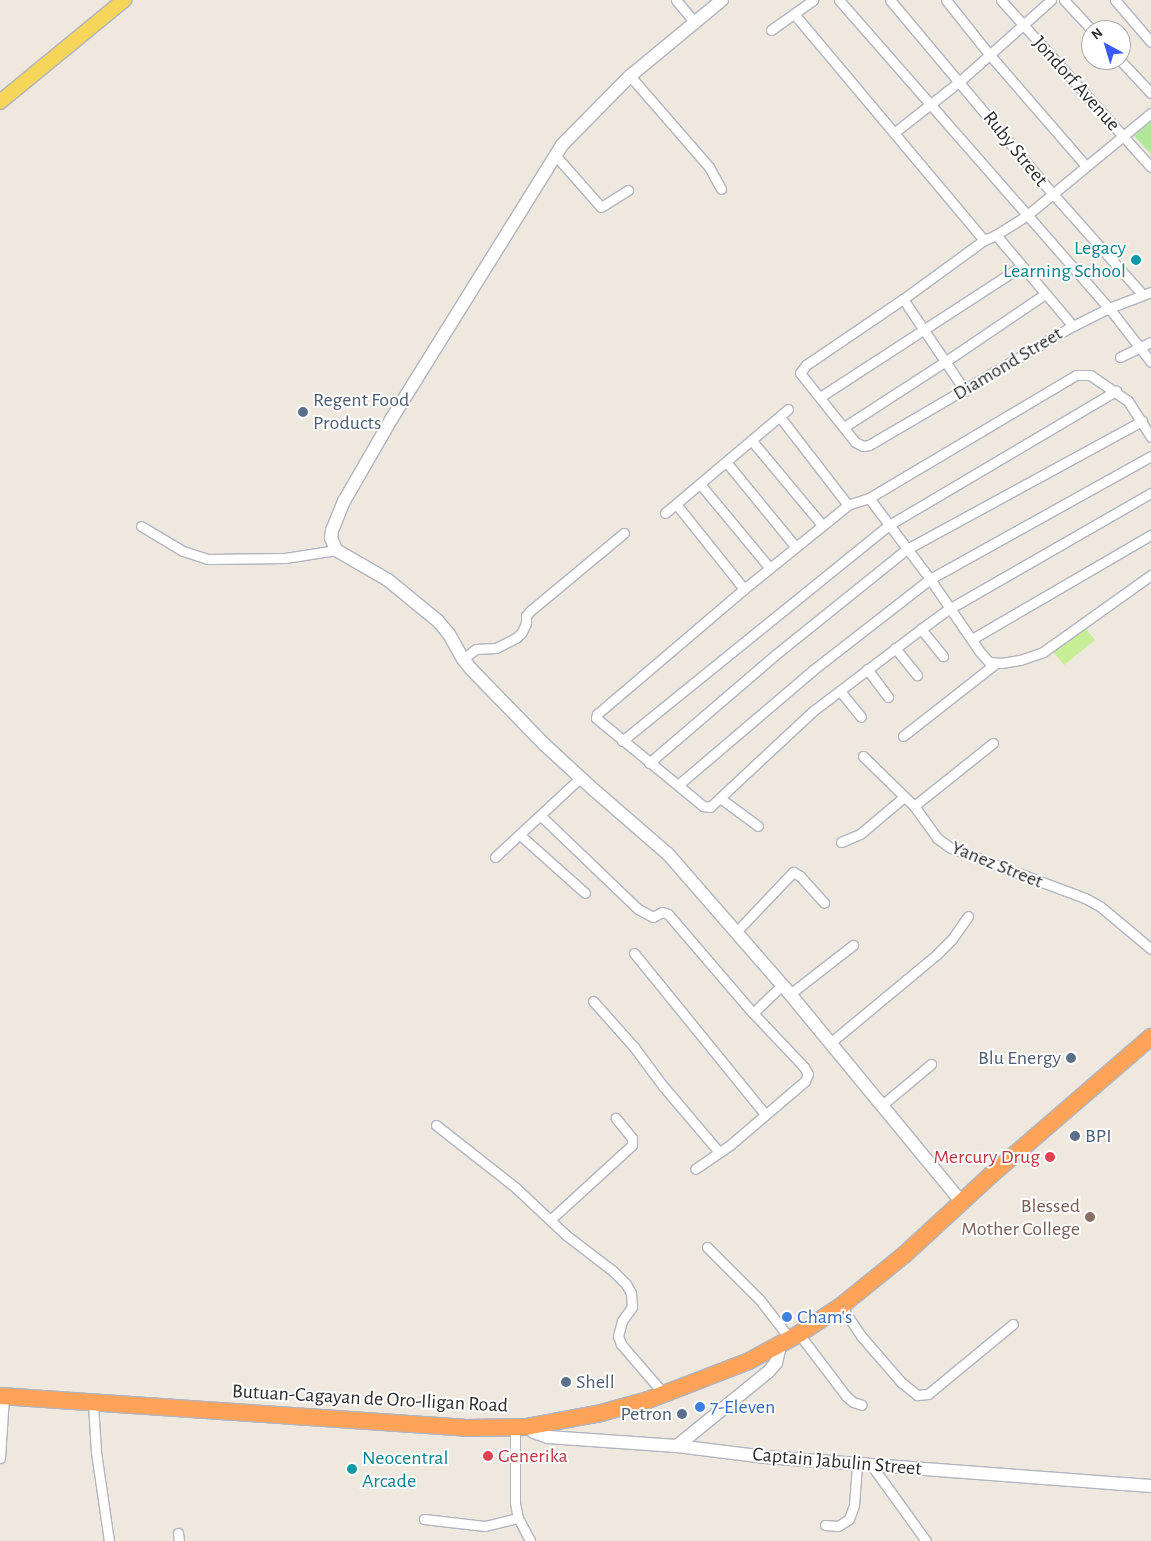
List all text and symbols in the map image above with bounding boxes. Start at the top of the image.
north arrow [1081,20,1131,70]
text: N [1089,26,1105,43]
street label: Jondorf Avenue [1027,31,1125,137]
street label: Ruby Street [977,107,1053,191]
place label: Legacy Learning School [1003,236,1126,283]
marker: Legacy Learning School [1130,254,1142,266]
street label: Diamond Street [949,322,1067,406]
place label: Regent Food Products [313,389,409,436]
marker: Regent Food Products [297,406,309,418]
street label: Yanez Street [948,836,1046,894]
place label: Blu Energy [978,1046,1061,1070]
marker: Blu Energy [1065,1052,1077,1064]
place label: BPI [1085,1124,1111,1148]
marker: BPI [1069,1130,1081,1142]
place label: Mercury Drug [933,1145,1040,1169]
marker: Mercury Drug [1044,1151,1056,1163]
place label: Blessed Mother College [961,1194,1080,1241]
marker: Blessed Mother College [1084,1211,1096,1223]
place label: Cham's [797,1305,852,1329]
marker: Cham's [781,1311,793,1323]
place label: Shell [576,1370,615,1394]
marker: Shell [560,1376,572,1388]
street label: Butuan-Cagayan de Oro-Iligan Road [231,1380,509,1418]
place label: 7-Eleven [710,1395,775,1419]
marker: 7-Eleven [694,1401,706,1413]
place label: Petron [620,1402,672,1426]
marker: Petron [676,1408,688,1420]
street label: Captain Jabulin Street [751,1443,923,1481]
place label: Generika [498,1444,568,1468]
place label: Neocentral Arcade [362,1446,448,1493]
marker: Generika [482,1450,494,1462]
marker: Neocentral Arcade [346,1463,358,1475]

